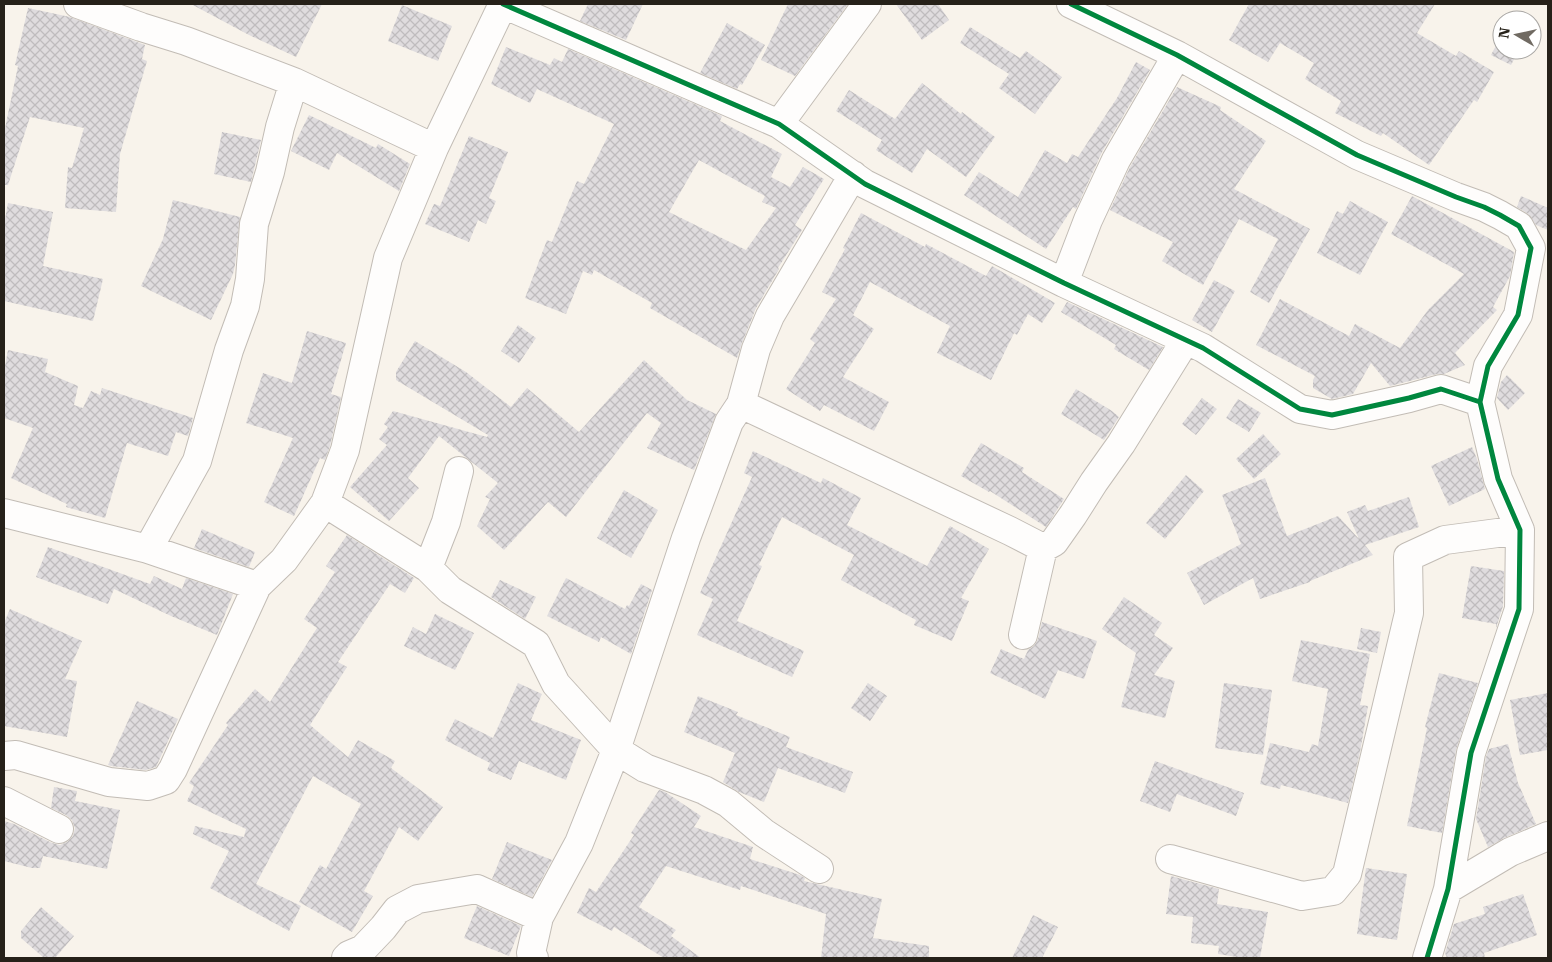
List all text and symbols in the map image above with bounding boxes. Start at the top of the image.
north arrow [1492,10,1542,60]
text: N [1495,26,1513,40]

